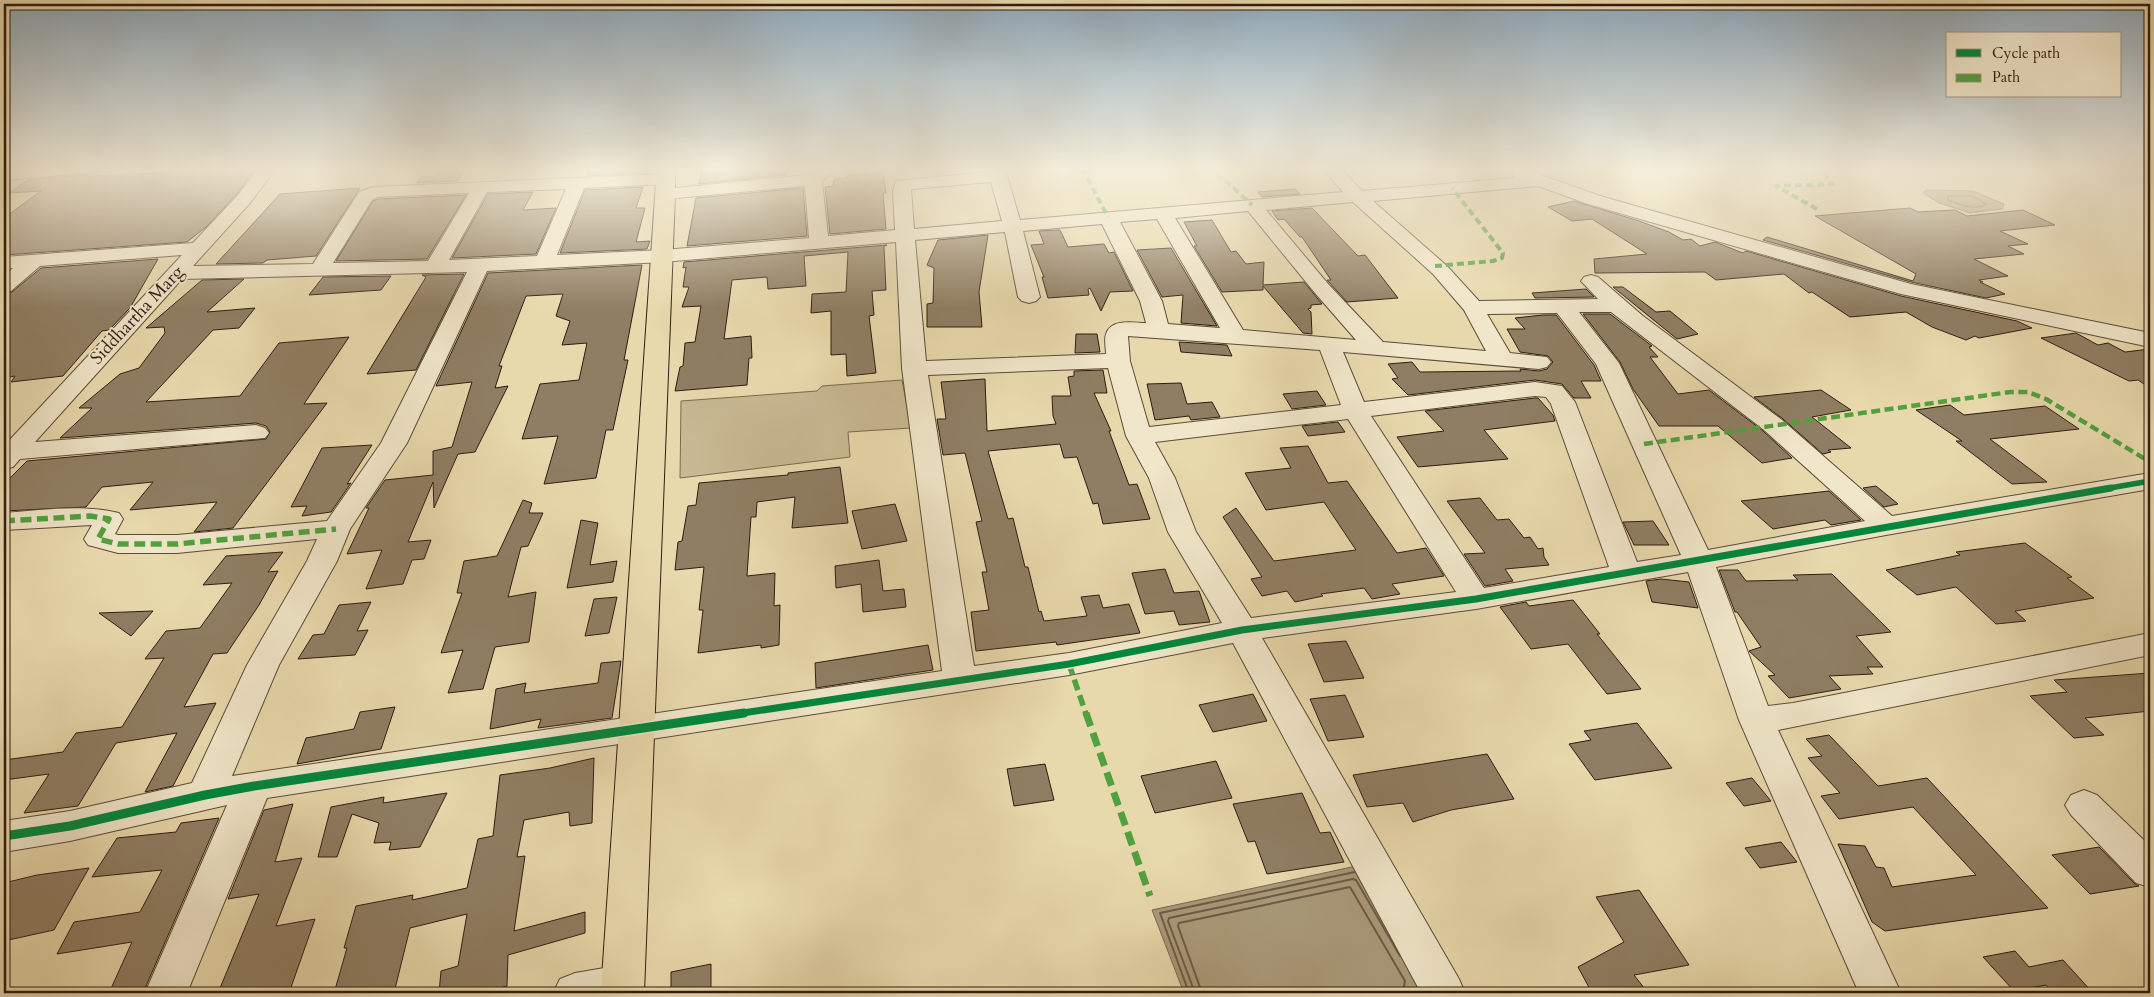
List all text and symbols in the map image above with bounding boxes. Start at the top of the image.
legend [1946,32,2122,98]
text: Cycle path [1992,43,2061,63]
text: Path [1992,67,2021,87]
street label: Siddhartha Marg [85,259,190,370]

